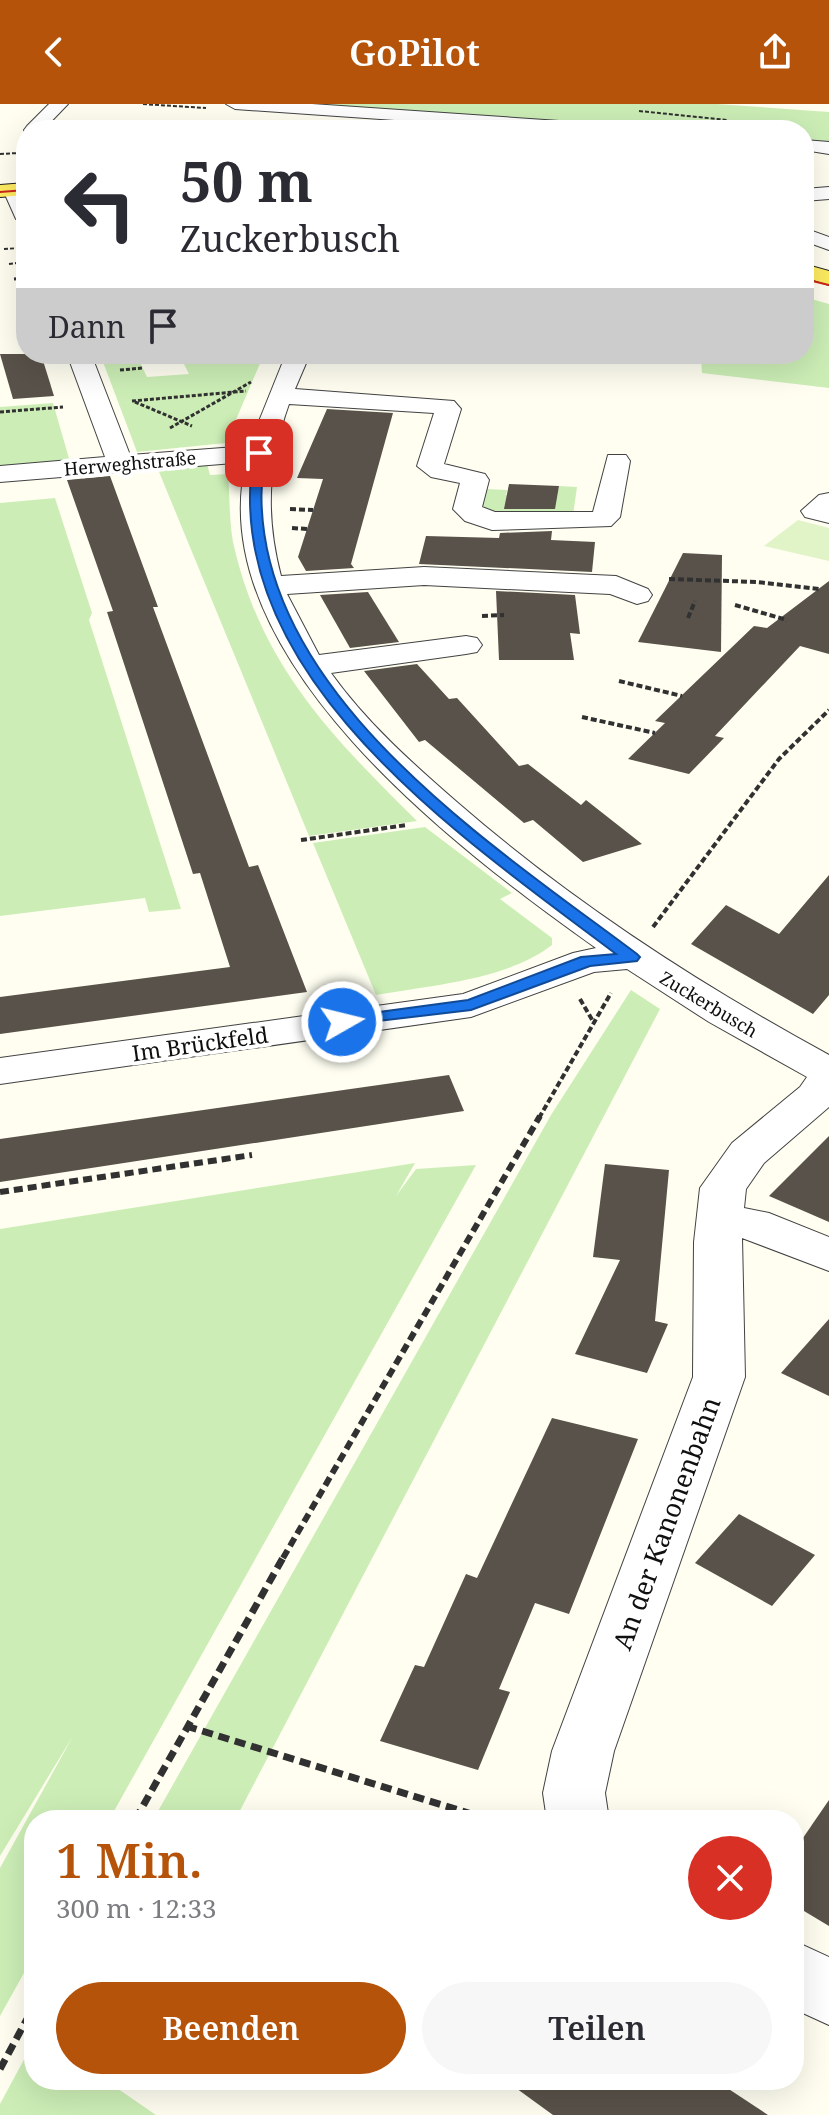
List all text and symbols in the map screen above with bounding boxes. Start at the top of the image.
text: GoPilot [349,28,480,77]
icon: back [32,30,76,74]
icon: share [753,30,797,74]
text: 50 m [180,142,313,218]
icon: left [48,152,152,256]
text: Zuckerbusch [180,214,400,263]
icon: arrive [141,304,185,348]
text: Dann [48,306,125,347]
pin [225,419,293,487]
icon: arrive [237,431,281,475]
street label: Herweghstraße [63,445,197,481]
street label: Zuckerbusch [656,965,762,1043]
position arrow [300,980,384,1064]
street label: Im Brückfeld [130,1019,271,1067]
street label: An der Kanonenbahn [603,1391,729,1654]
text: 1 Min. [56,1827,202,1892]
button: close [688,1836,772,1920]
text: 300 m · 12:33 [56,1890,217,1926]
button: Beenden [56,1982,406,2074]
button: Teilen [422,1982,772,2074]

